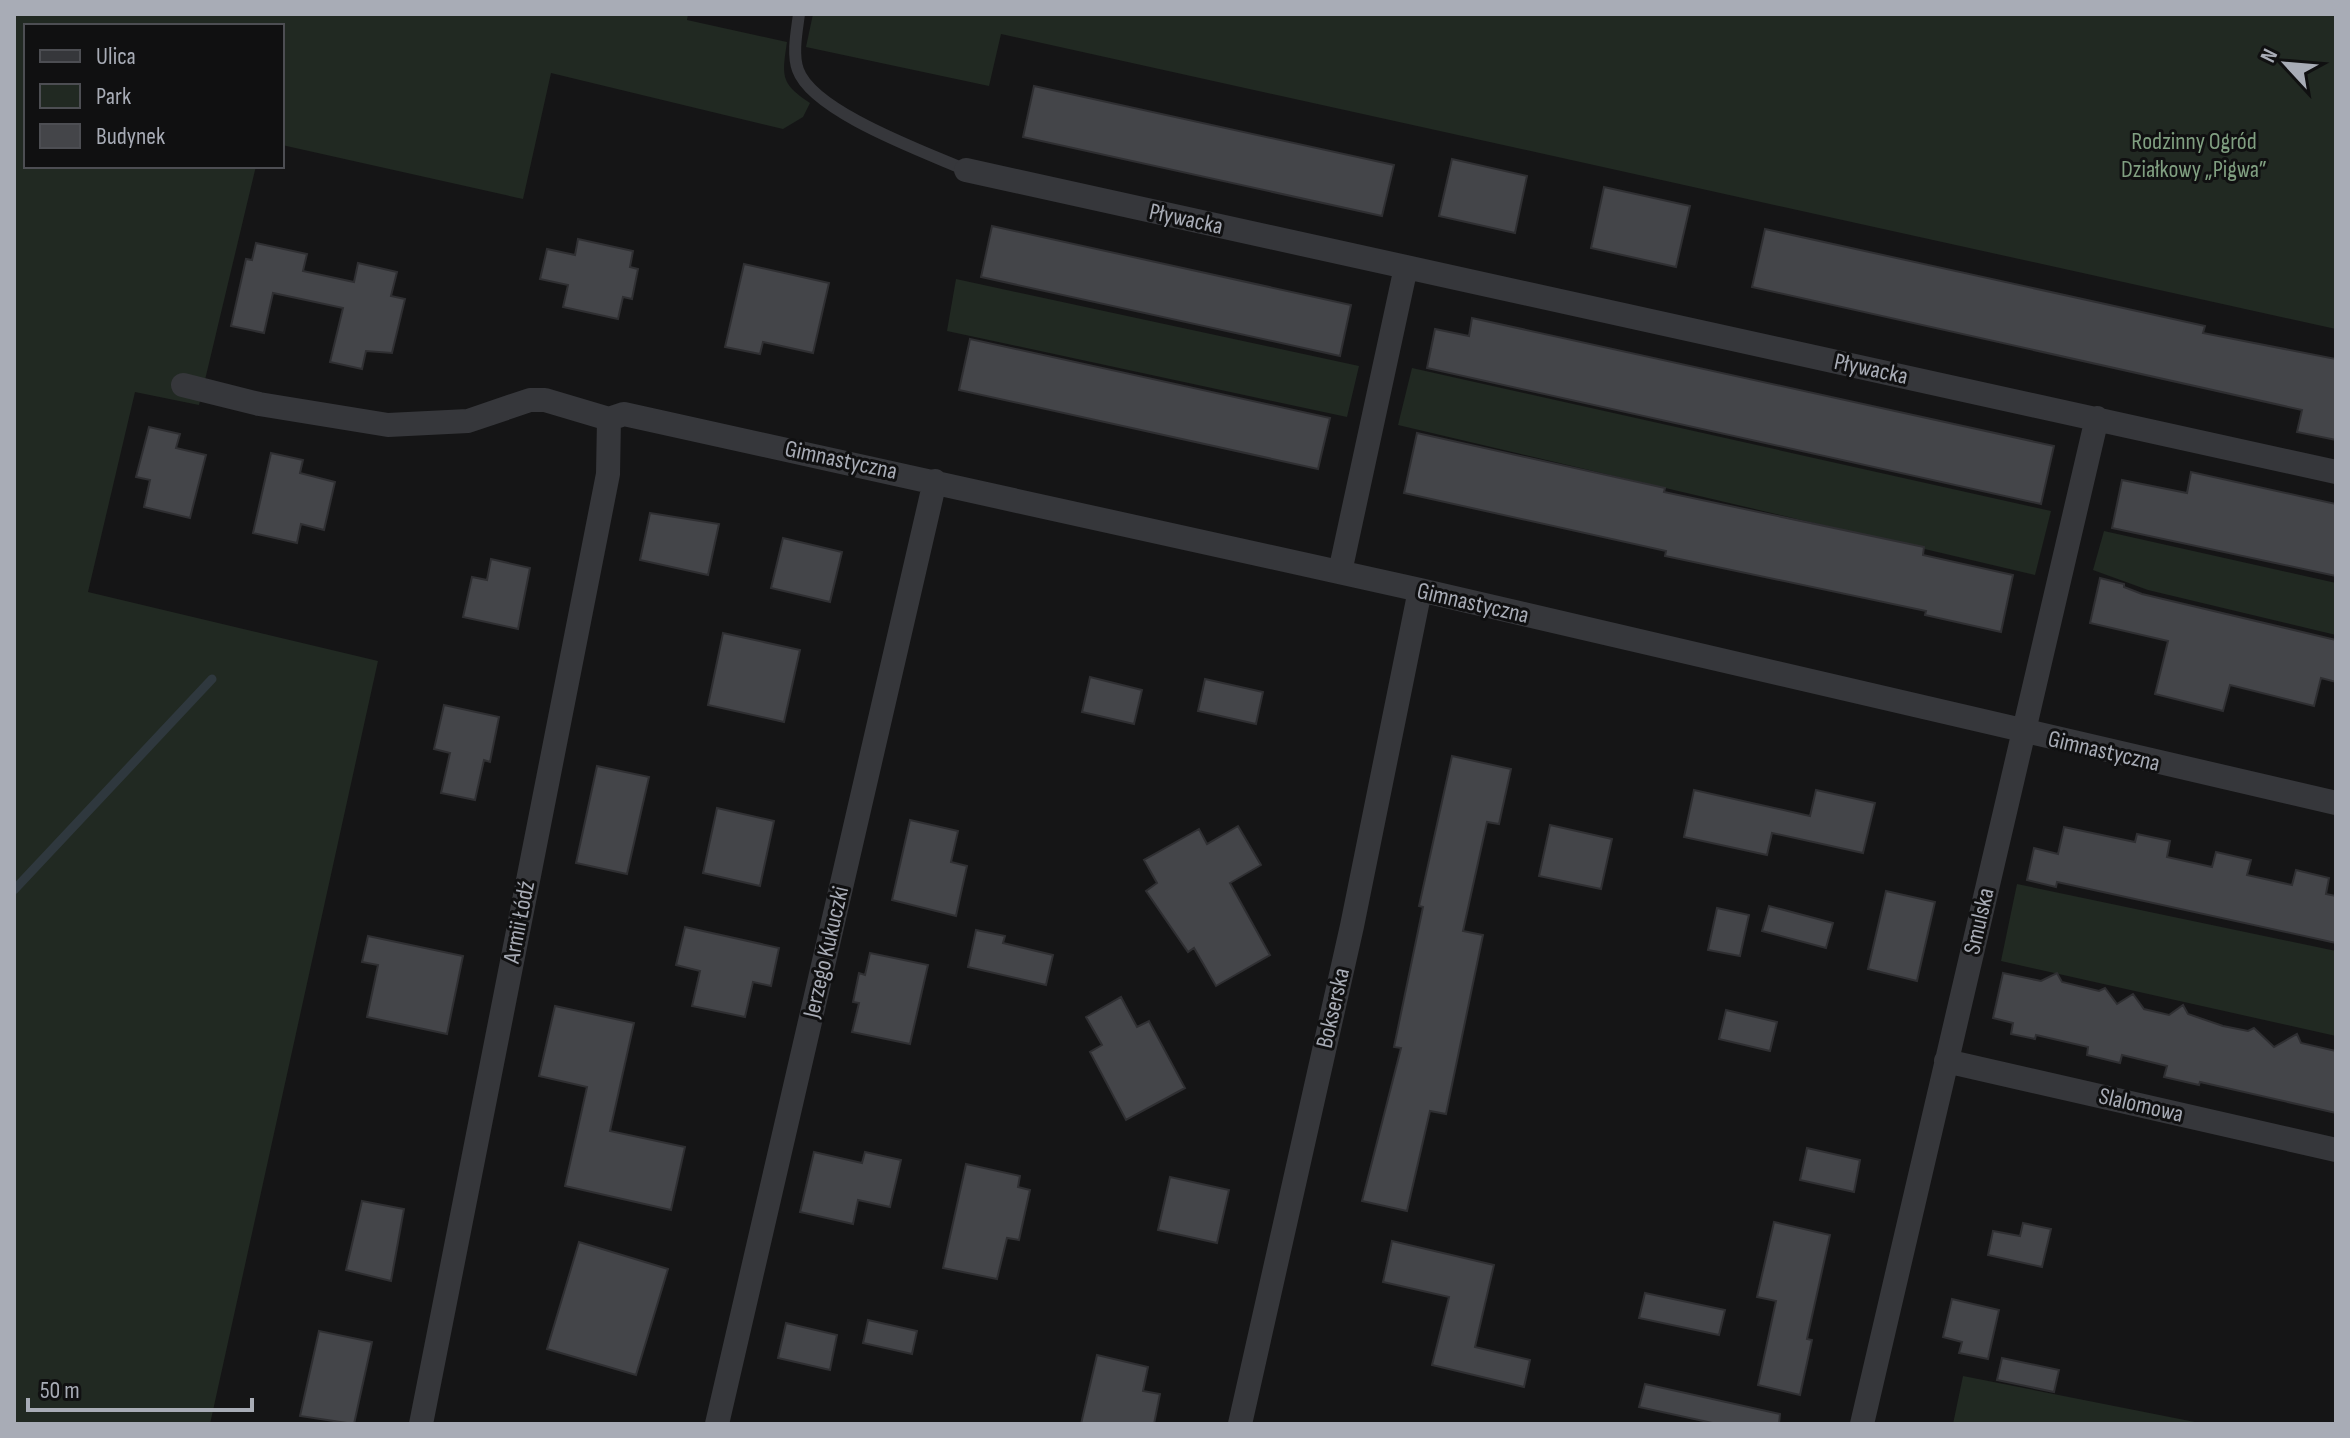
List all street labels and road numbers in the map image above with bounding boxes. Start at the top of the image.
street label: Pływacka [1146,197,1226,241]
street label: Pływacka [1831,347,1911,391]
street label: Gimnastyczna [782,434,900,486]
street label: Gimnastyczna [1414,576,1532,630]
street label: Gimnastyczna [2045,724,2163,778]
street label: Armii Łódź [497,878,541,966]
street label: Jerzego Kukuczki [797,883,855,1022]
street label: Smulska [1957,885,2001,957]
street label: Bokserska [1310,965,1356,1051]
street label: Slalomowa [2096,1081,2186,1129]

